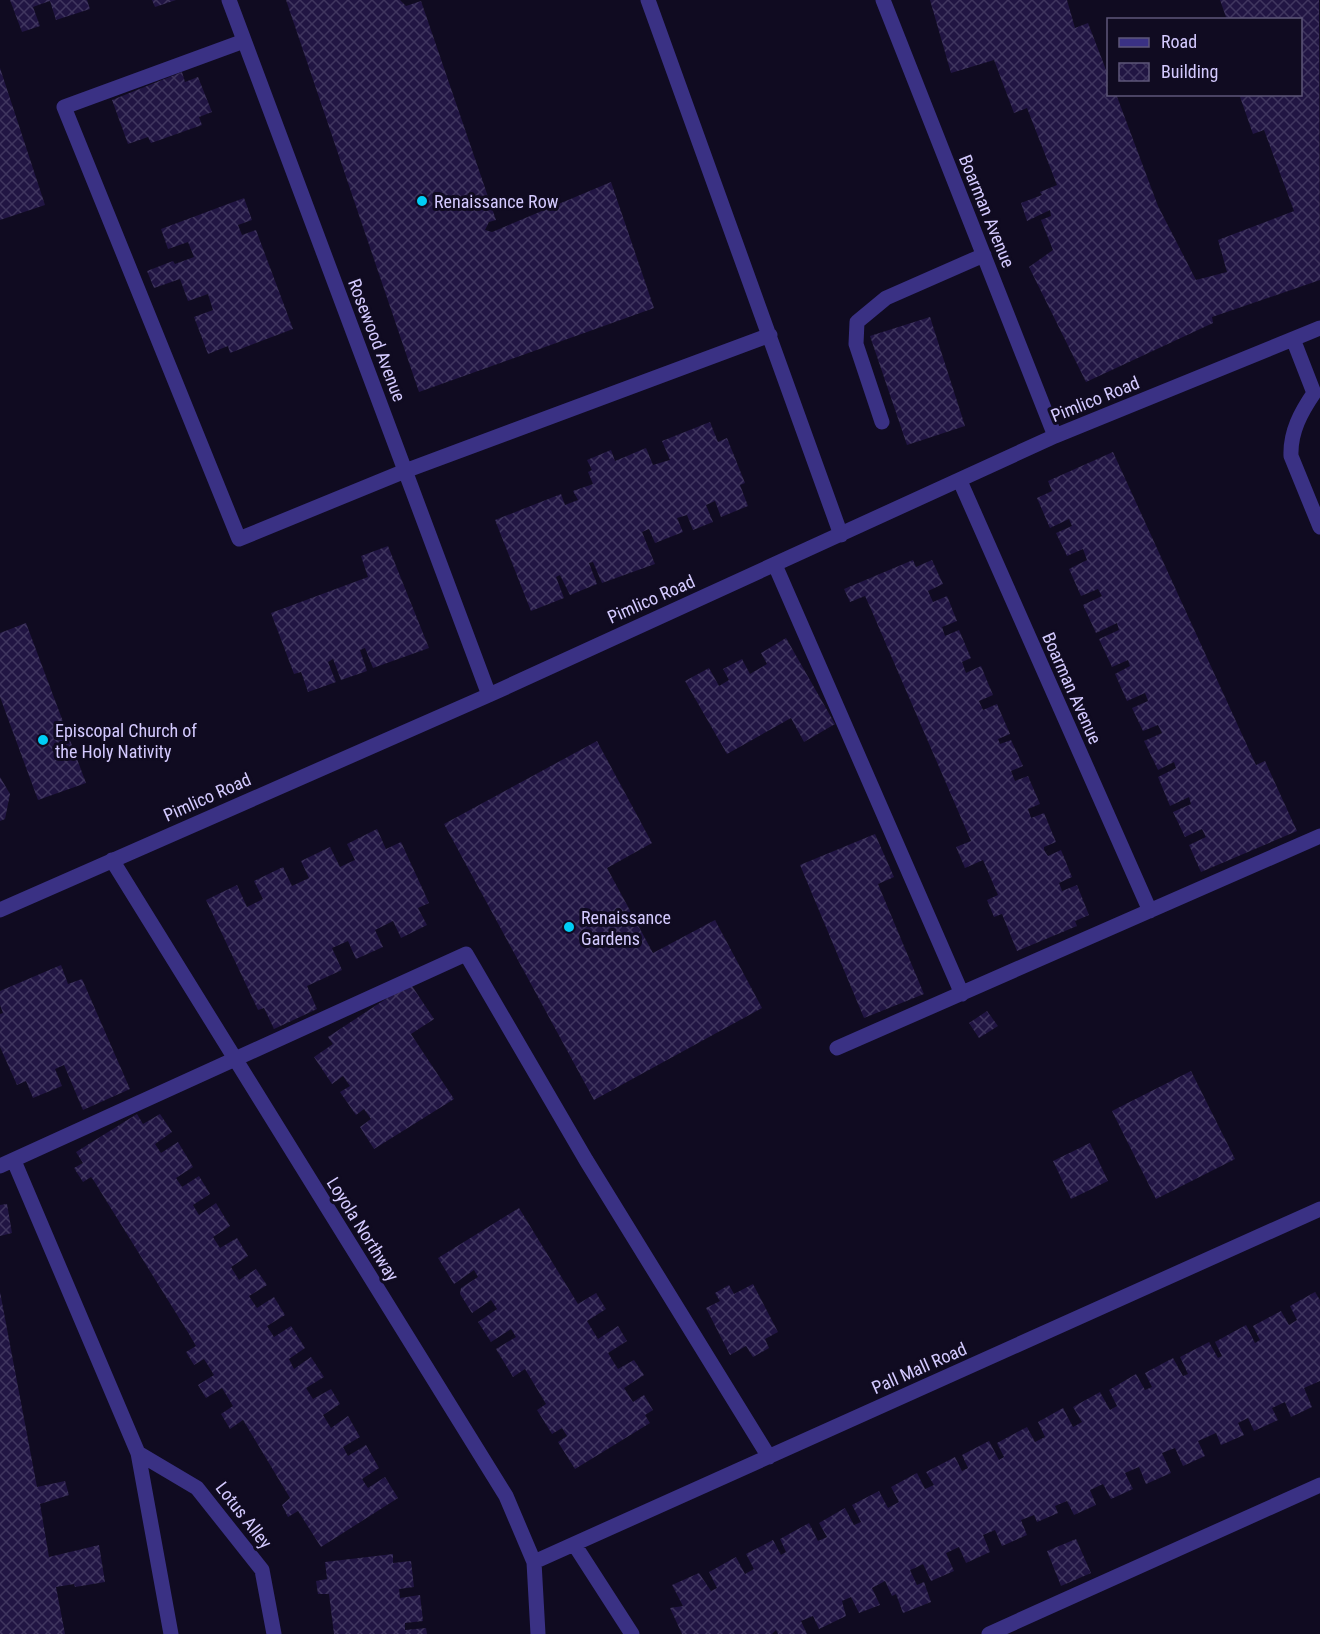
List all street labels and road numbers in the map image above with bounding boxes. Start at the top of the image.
street label: Boarman Avenue [955,152,1019,270]
street label: Rosewood Avenue [344,276,410,404]
street label: Pimlico Road [1048,372,1142,426]
street label: Pimlico Road [604,570,698,628]
street label: Boarman Avenue [1038,629,1106,747]
street label: Pimlico Road [160,768,254,826]
street label: Loyola Northway [323,1173,404,1285]
street label: Pall Mall Road [868,1338,970,1398]
street label: Lotus Alley [212,1478,277,1553]

